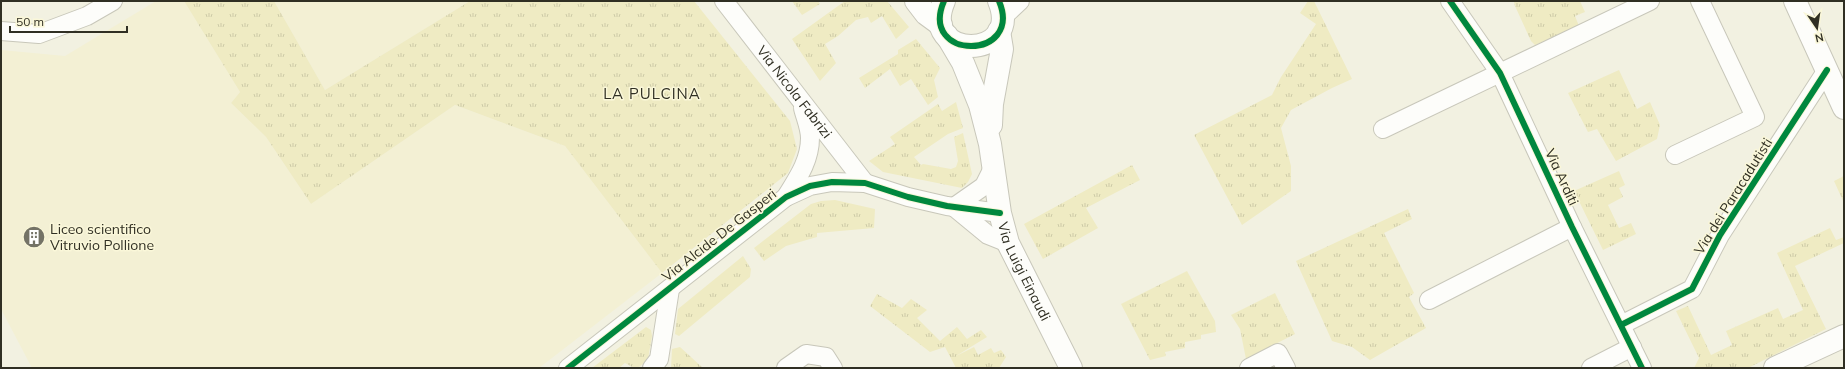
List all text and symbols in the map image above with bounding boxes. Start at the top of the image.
scale bar [10,8,127,34]
north arrow [1797,8,1837,48]
text: 50 m [16,14,44,29]
text: N [1814,30,1825,45]
street label: Via Nicola Fabrizi [753,42,836,142]
district label: LA PULCINA [603,84,701,103]
street label: Via dei Paracadutisti [1690,134,1776,258]
street label: Via Arditi [1541,146,1583,208]
street label: Via Alcide De Gasperi [658,185,780,285]
place label: Liceo scientifico Vitruvio Pollione [50,220,154,254]
street label: Via Luigi Einaudi [994,220,1055,324]
building icon: Liceo scientifico Vitruvio Pollione [21,224,47,250]

